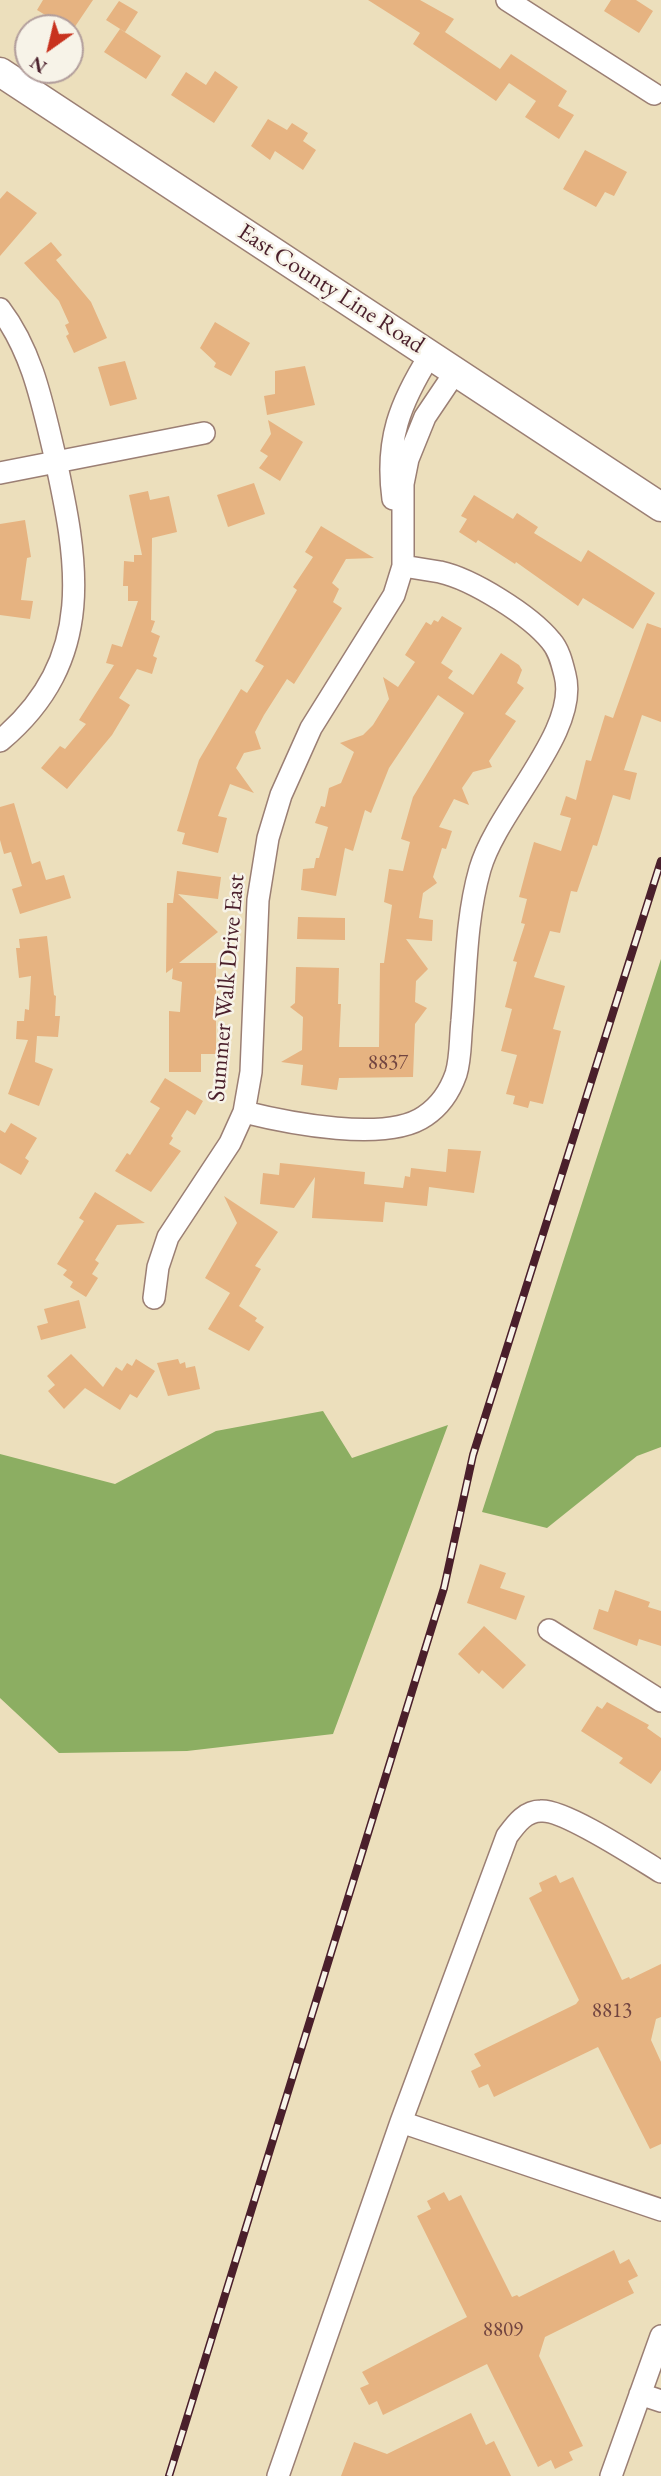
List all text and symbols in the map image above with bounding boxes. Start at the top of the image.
north arrow [14,14,84,84]
text: N [25,51,51,80]
street label: East County Line Road [232,218,430,360]
street label: Summer Walk Drive East [203,873,251,1103]
house number: 8837 [368,1050,408,1076]
house number: 8813 [592,1998,632,2024]
house number: 8809 [483,2317,523,2343]

